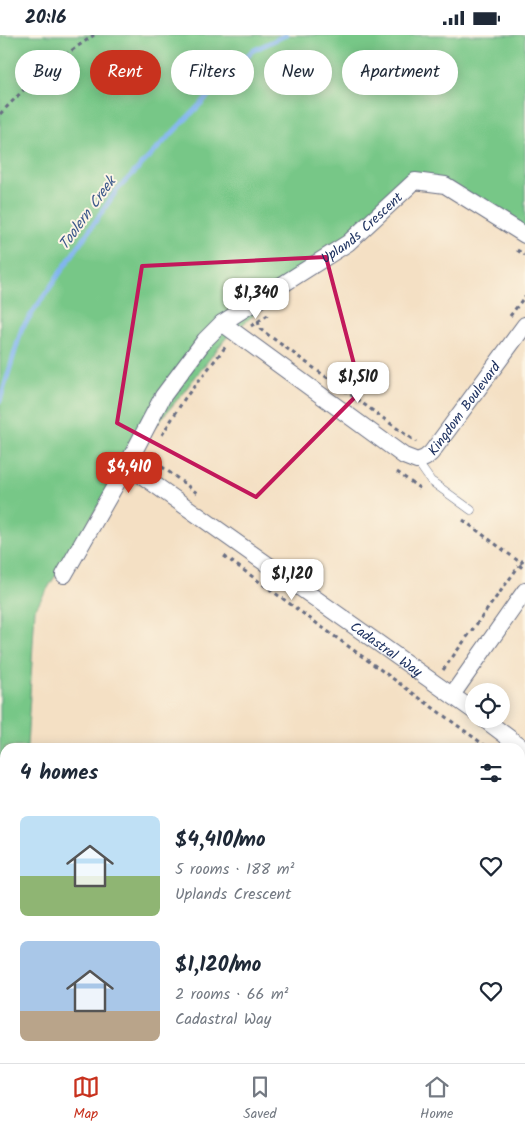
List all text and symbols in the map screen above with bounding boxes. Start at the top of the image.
text: 20:16 [25,3,67,33]
chip: Buy [15,50,80,95]
chip: Rent [90,50,161,95]
chip: Filters [171,50,254,95]
chip: New [264,50,332,95]
chip: Apartment [342,50,458,95]
water label: Toolern Creek [53,170,124,255]
street label: Uplands Crescent [317,187,409,270]
pin: $1,340 [215,277,297,320]
text: $1,340 [234,281,278,306]
street label: Kingdom Boulevard [423,357,507,461]
pin: $1,510 [317,361,399,404]
text: $1,510 [338,365,378,390]
pin: $4,410 [88,451,170,494]
text: $4,410 [107,455,151,480]
pin: $1,120 [251,559,333,601]
text: $1,120 [272,562,312,587]
street label: Cadastral Way [345,616,427,683]
map controls [465,683,510,728]
button: locate [465,683,510,728]
text: 4 homes [20,757,98,790]
icon: filters [477,759,505,787]
text: $4,410/mo [175,824,266,857]
icon: home [60,836,120,896]
icon: heart [477,852,505,880]
text: 5 rooms · 188 m² [175,857,294,882]
text: Uplands Crescent [175,882,291,907]
text: $1,120/mo [175,949,261,982]
icon: home [60,961,120,1021]
icon: heart [477,977,505,1005]
text: 2 rooms · 66 m² [175,982,289,1007]
text: Cadastral Way [175,1007,271,1032]
tab: Map [72,1073,100,1125]
tab: Saved [243,1073,277,1125]
tab: Home [420,1073,453,1125]

